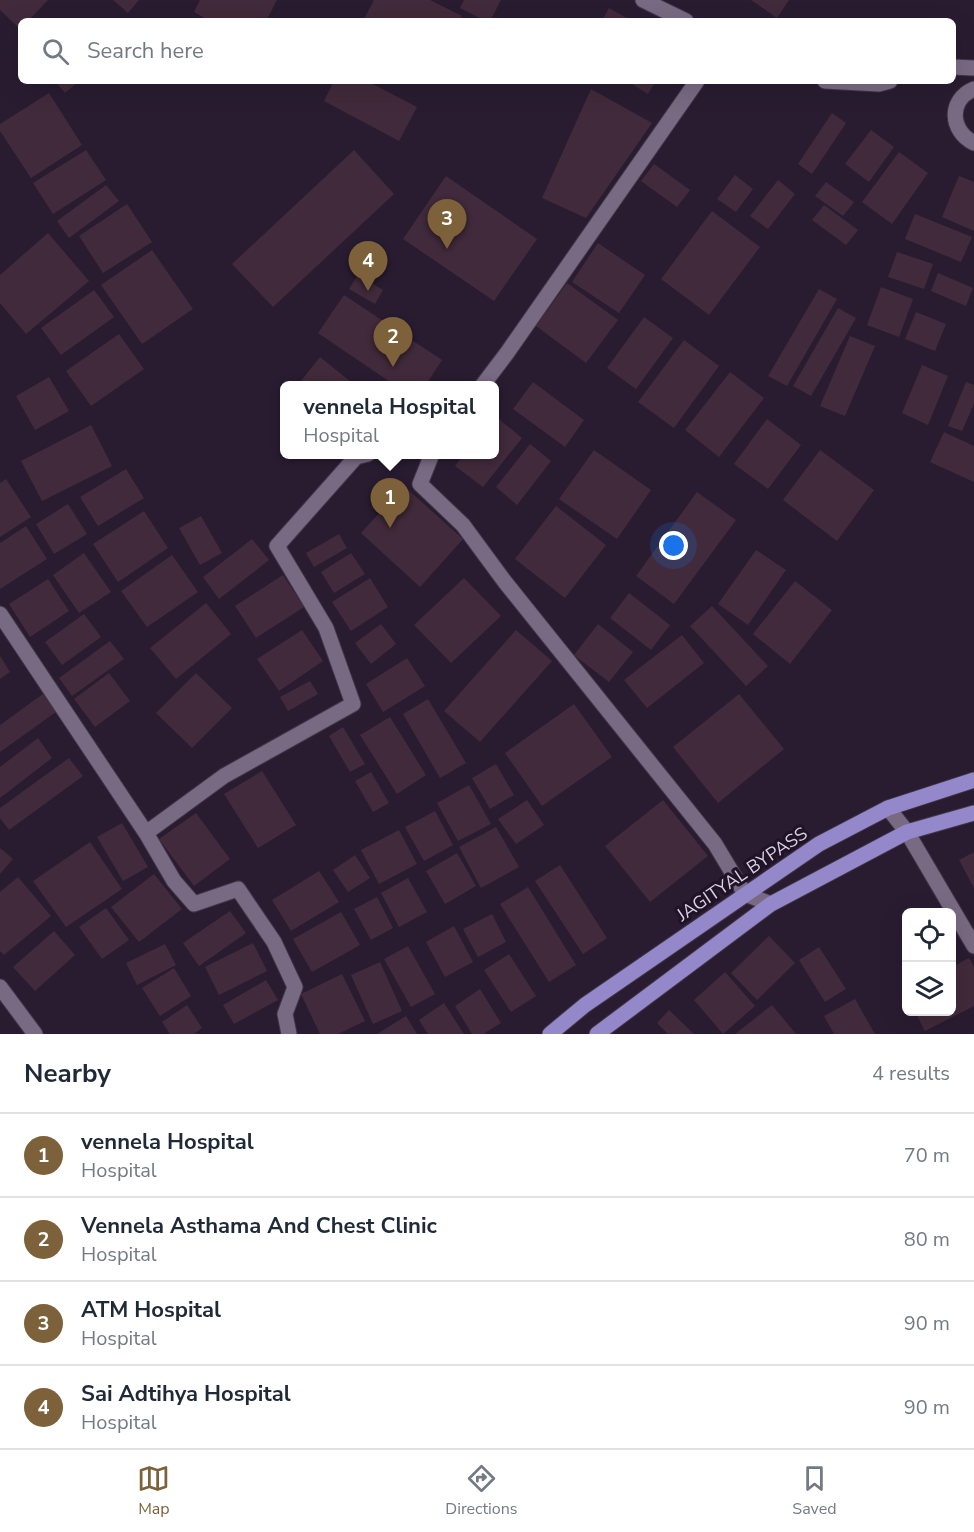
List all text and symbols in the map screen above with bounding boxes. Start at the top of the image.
search box [18,18,956,84]
icon: search [39,35,72,68]
text: Search here [87,36,204,66]
pin: 3 [428,200,466,249]
pin: 4 [348,242,388,291]
pin: 2 [374,318,412,367]
popup [280,381,499,459]
text: vennela Hospital [303,392,476,422]
text: Hospital [303,422,379,449]
pin: 1 [370,478,410,528]
your location [659,531,688,560]
street label: JAGITYAL BYPASS [671,821,812,927]
map controls [902,908,956,1016]
button: locate [902,908,956,962]
button: layers [902,962,956,1016]
text: Nearby [24,1056,111,1091]
text: 4 results [872,1060,950,1087]
text: vennela Hospital [81,1127,254,1157]
text: 1 [38,1142,50,1169]
text: 70 m [904,1142,950,1169]
text: Hospital [81,1157,157,1184]
text: Vennela Asthama And Chest Clinic [81,1211,437,1241]
text: 2 [38,1226,50,1253]
text: 80 m [904,1226,950,1253]
text: Hospital [81,1241,157,1268]
text: ATM Hospital [81,1295,221,1325]
text: 3 [38,1310,50,1337]
text: 90 m [904,1310,950,1337]
text: Hospital [81,1325,157,1352]
text: Sai Adtihya Hospital [81,1379,291,1409]
text: 4 [38,1394,50,1421]
text: 90 m [904,1394,950,1421]
text: Hospital [81,1409,157,1436]
tab: Map [137,1462,170,1520]
tab: Directions [445,1462,517,1520]
tab: Saved [792,1462,837,1520]

